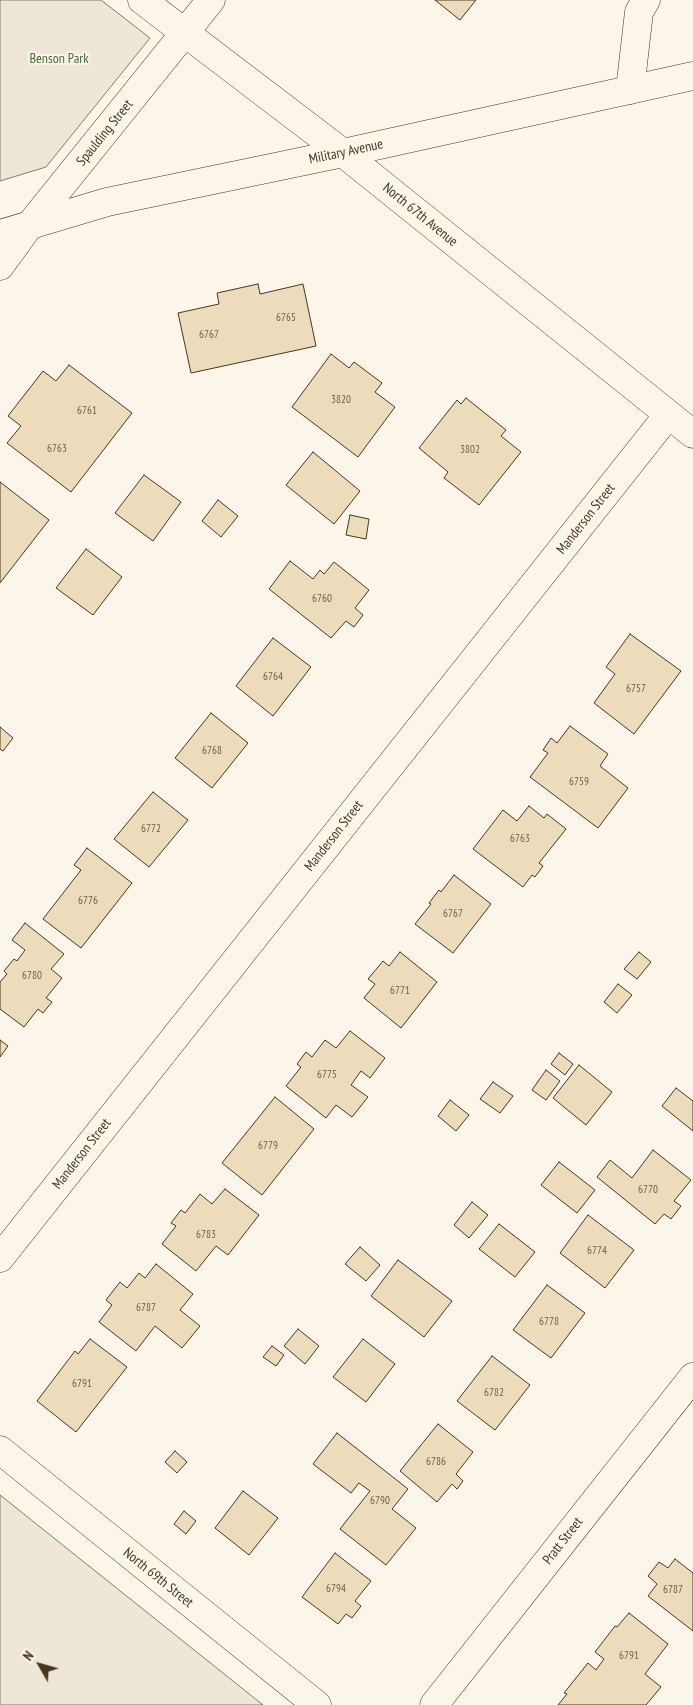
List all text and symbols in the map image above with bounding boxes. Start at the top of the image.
park label: Benson Park [29,51,89,67]
street label: Spaulding Street [73,97,137,169]
street label: Military Avenue [307,136,385,168]
street label: North 67th Avenue [379,180,461,250]
house number: 6765 [276,311,296,325]
house number: 6767 [199,328,219,342]
house number: 3820 [331,393,351,407]
house number: 6761 [77,404,97,418]
house number: 6763 [47,442,67,456]
house number: 3802 [460,443,480,457]
street label: Manderson Street [553,480,619,558]
house number: 6760 [312,592,332,606]
house number: 6764 [263,670,283,684]
house number: 6757 [626,682,646,696]
house number: 6768 [202,744,222,758]
house number: 6759 [569,775,589,789]
street label: Manderson Street [301,797,367,875]
house number: 6772 [141,822,161,836]
house number: 6763 [510,832,530,846]
house number: 6776 [78,894,98,908]
house number: 6767 [443,907,463,921]
house number: 6780 [22,969,42,983]
house number: 6771 [390,984,410,998]
house number: 6775 [317,1068,337,1082]
street label: Manderson Street [49,1115,115,1193]
house number: 6779 [258,1139,278,1153]
house number: 6770 [638,1183,658,1197]
house number: 6783 [196,1228,216,1242]
house number: 6774 [587,1244,607,1258]
house number: 6787 [136,1301,156,1315]
house number: 6778 [539,1315,559,1329]
house number: 6791 [72,1377,92,1391]
house number: 6782 [484,1386,504,1400]
house number: 6786 [426,1455,446,1469]
house number: 6790 [370,1494,390,1508]
street label: Pratt Street [539,1514,587,1568]
street label: North 69th Street [120,1545,196,1611]
house number: 6794 [326,1582,346,1596]
house number: 6787 [663,1583,683,1597]
north arrow [15,1640,65,1690]
text: N [19,1647,38,1664]
house number: 6791 [619,1649,639,1663]

